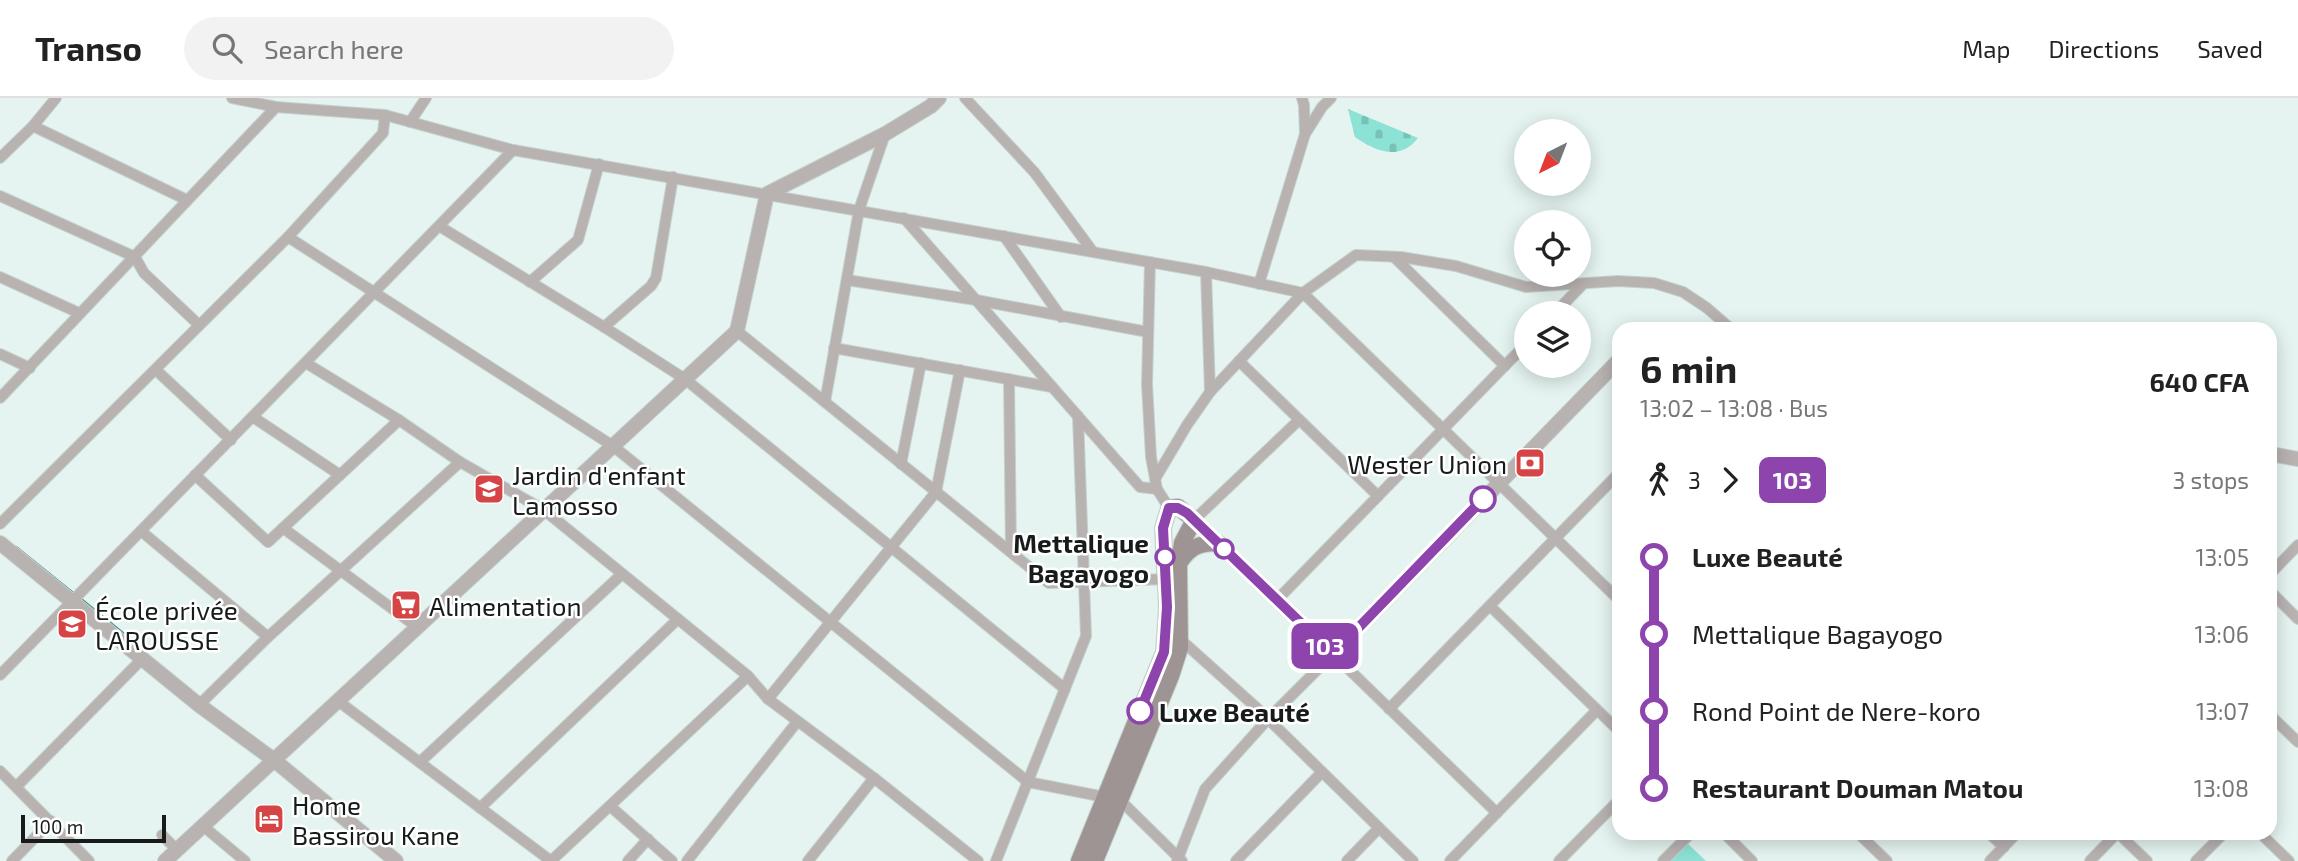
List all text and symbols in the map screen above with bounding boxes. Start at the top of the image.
search box [184,17,674,80]
text: Transo [35,28,142,68]
icon: search [208,29,246,67]
text: Search here [264,33,404,64]
text: Map [1962,34,2010,63]
text: Directions [2048,34,2159,63]
text: Saved [2197,34,2263,63]
north arrow [1514,119,1591,196]
map controls [1514,119,1591,378]
button: locate [1514,210,1591,287]
button: layers [1514,301,1591,378]
text: 6 min [1640,345,1737,391]
text: 640 CFA [2150,366,2249,397]
text: 13:02 – 13:08 · Bus [1640,394,1828,422]
bank icon: Wester Union [1513,446,1547,480]
place label: Wester Union [1347,448,1507,479]
place label: Jardin d'enfant Lamosso [512,459,686,520]
icon: walk [1640,461,1678,499]
icon: forward [1711,461,1749,499]
text: 103 [1773,465,1812,494]
text: 3 [1688,466,1701,494]
text: 3 stops [2173,466,2249,494]
school or university icon: Jardin d'enfant Lamosso [472,472,506,506]
unlabelled marker [1470,486,1496,512]
place label: Mettalique Bagayogo [1013,527,1149,589]
unlabelled marker [1214,539,1234,559]
text: Luxe Beauté [1692,541,1843,572]
text: 13:05 [2195,543,2249,571]
marker: Mettalique Bagayogo [1155,547,1175,567]
supermarket icon: Alimentation [389,588,423,622]
place label: Alimentation [429,590,582,621]
place label: École privée LAROUSSE [95,594,238,655]
school or university icon: École privée LAROUSSE [55,607,89,641]
text: Mettalique Bagayogo [1692,618,1943,649]
text: 13:06 [2195,620,2249,648]
line badge: 103 [1285,623,1365,669]
text: 103 [1305,631,1345,660]
text: Rond Point de Nere-koro [1692,695,1981,726]
place label: Luxe Beauté [1159,696,1310,727]
text: 13:07 [2196,697,2249,725]
marker: Luxe Beauté [1127,698,1153,724]
text: Restaurant Douman Matou [1692,772,2023,803]
text: 13:08 [2194,774,2249,802]
place label: Home Bassirou Kane [292,789,459,850]
hotel icon: Home Bassirou Kane [252,802,286,836]
scale bar [21,812,166,844]
text: 100 m [32,815,83,838]

